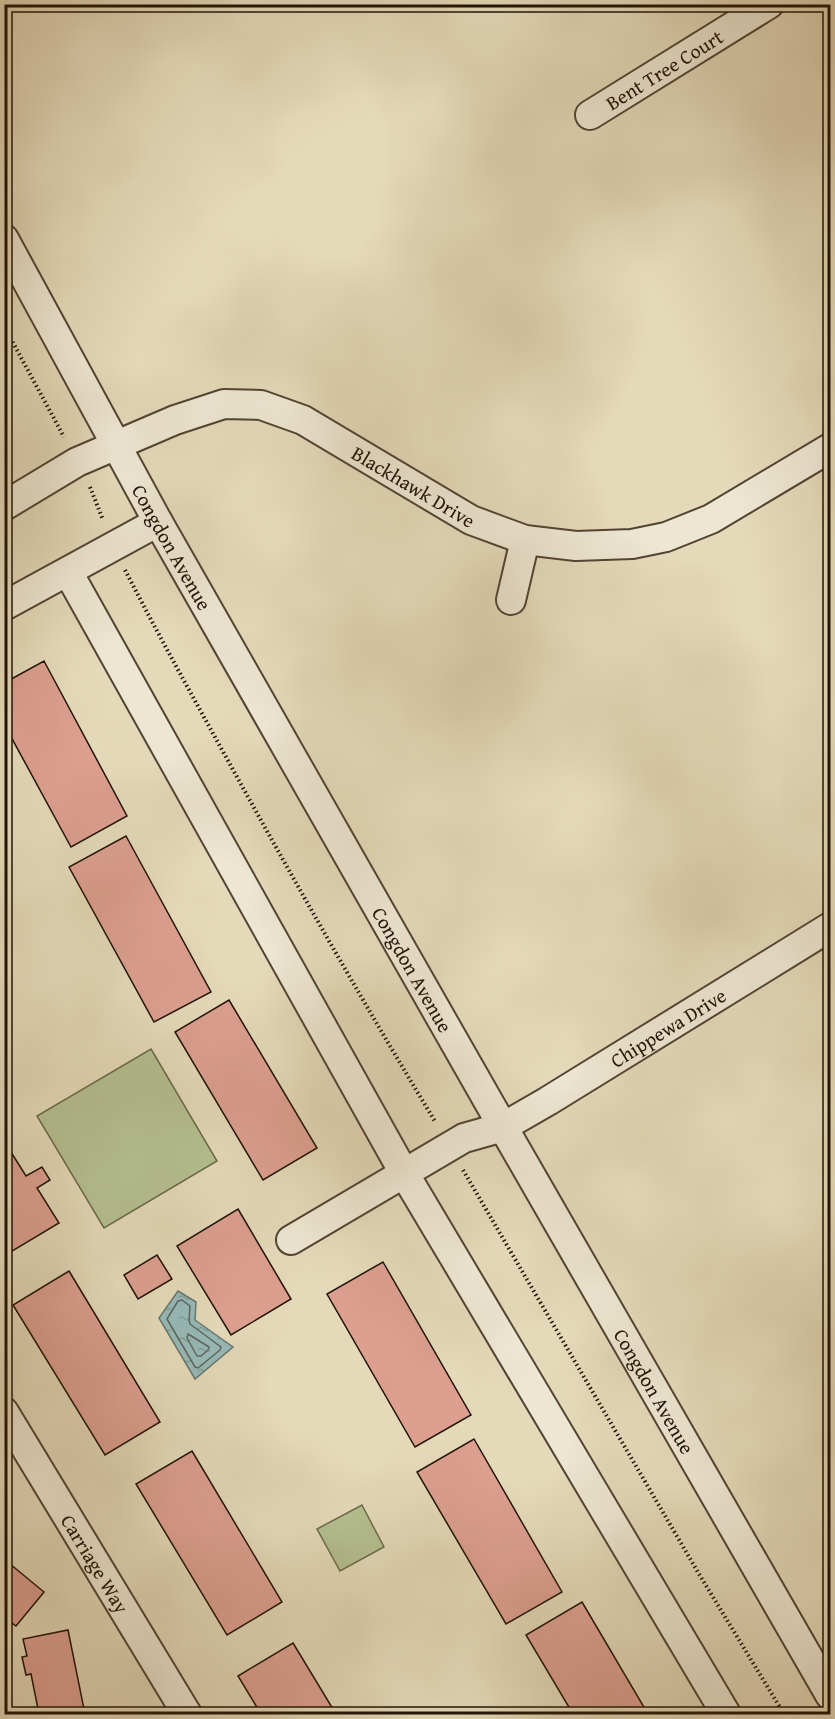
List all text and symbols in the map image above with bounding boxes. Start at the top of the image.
street label: Bent Tree Court [600,22,728,117]
street label: Blackhawk Drive [347,438,481,534]
street label: Congdon Avenue [126,479,220,615]
street label: Congdon Avenue [366,901,460,1037]
street label: Chippewa Drive [604,980,731,1074]
street label: Congdon Avenue [607,1323,702,1459]
street label: Carriage Way [54,1508,137,1619]

